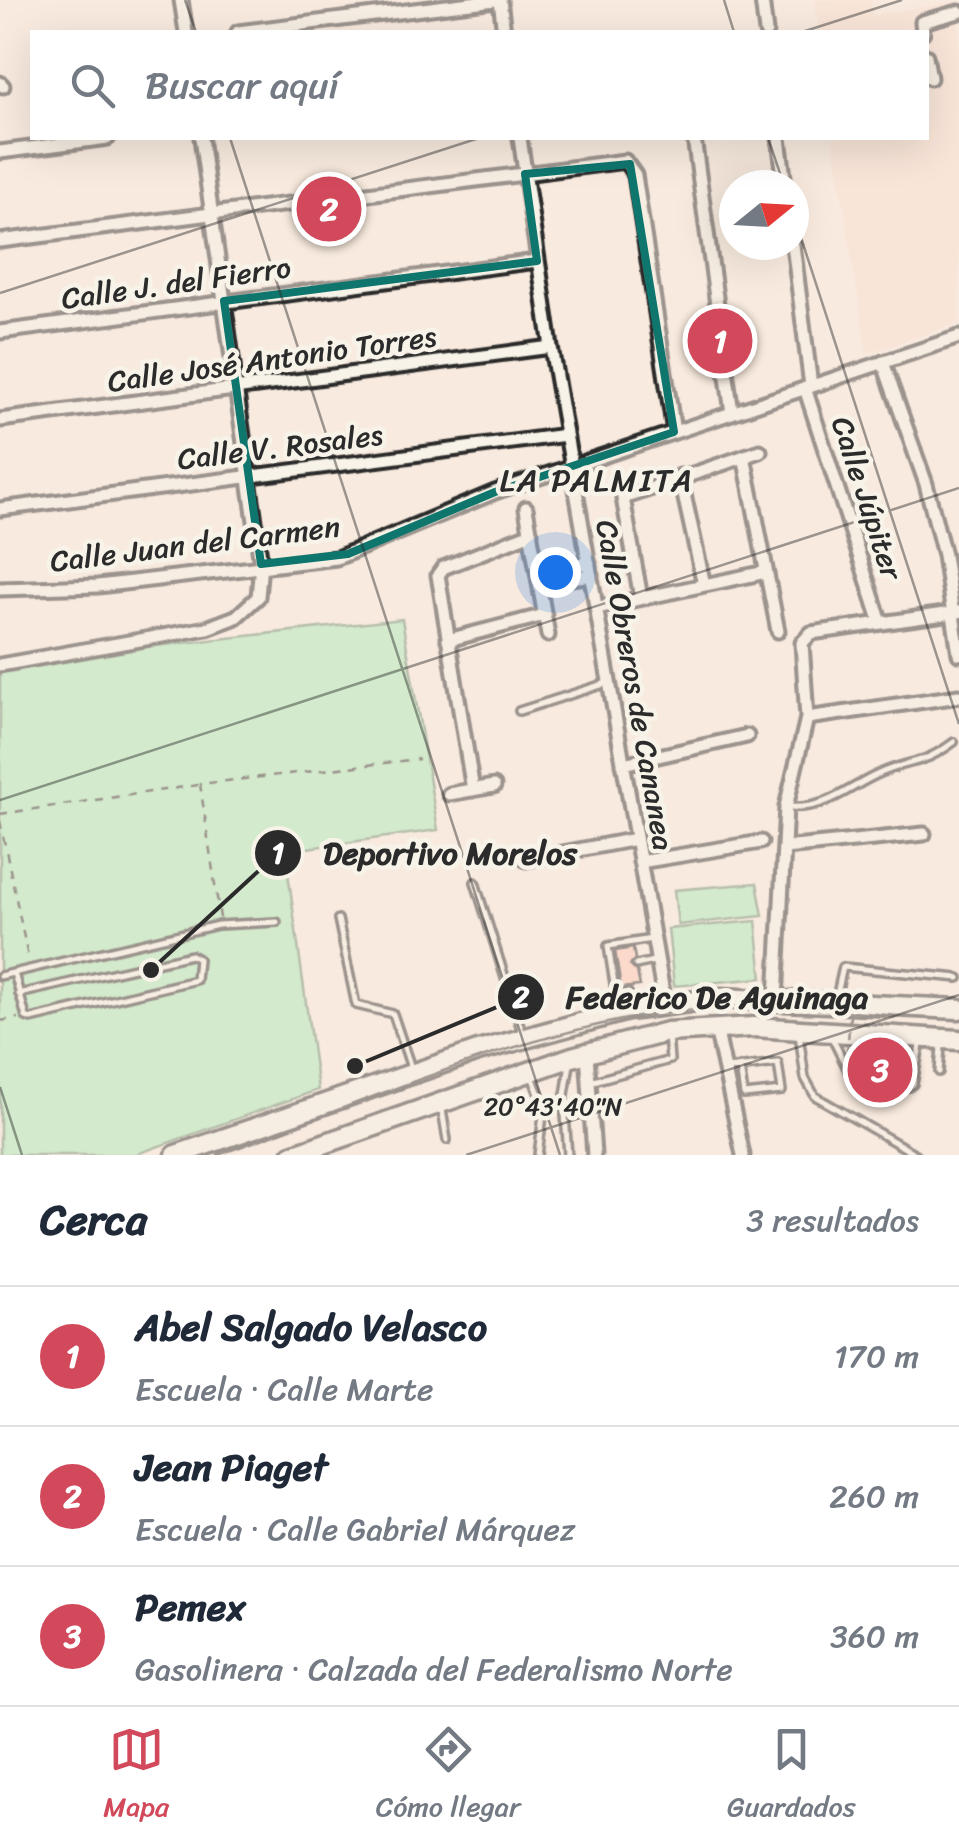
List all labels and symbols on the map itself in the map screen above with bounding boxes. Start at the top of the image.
north arrow [719,170,809,260]
pin: 2 [296,172,362,246]
street label: Calle J. del Fierro [58,240,294,326]
pin: 1 [688,304,752,378]
street label: Calle José Antonio Torres [104,309,441,409]
street label: Calle V. Rosales [174,408,387,486]
street label: Calle Júpiter [815,409,919,588]
district label: LA PALMITA [499,452,695,509]
street label: Calle Juan del Carmen [47,499,343,589]
street label: Calle Obreros de Cananea [579,515,691,855]
your location [530,547,581,598]
callout: Deportivo Morelos [253,822,596,884]
text: Deportivo Morelos [323,825,578,882]
text: 1 [272,826,285,880]
callout: Federico De Aguinaga [496,966,888,1028]
text: Federico De Aguinaga [565,969,869,1026]
text: 2 [512,970,530,1024]
pin: 3 [848,1032,912,1108]
text: 20°43'40"N [484,1084,623,1129]

